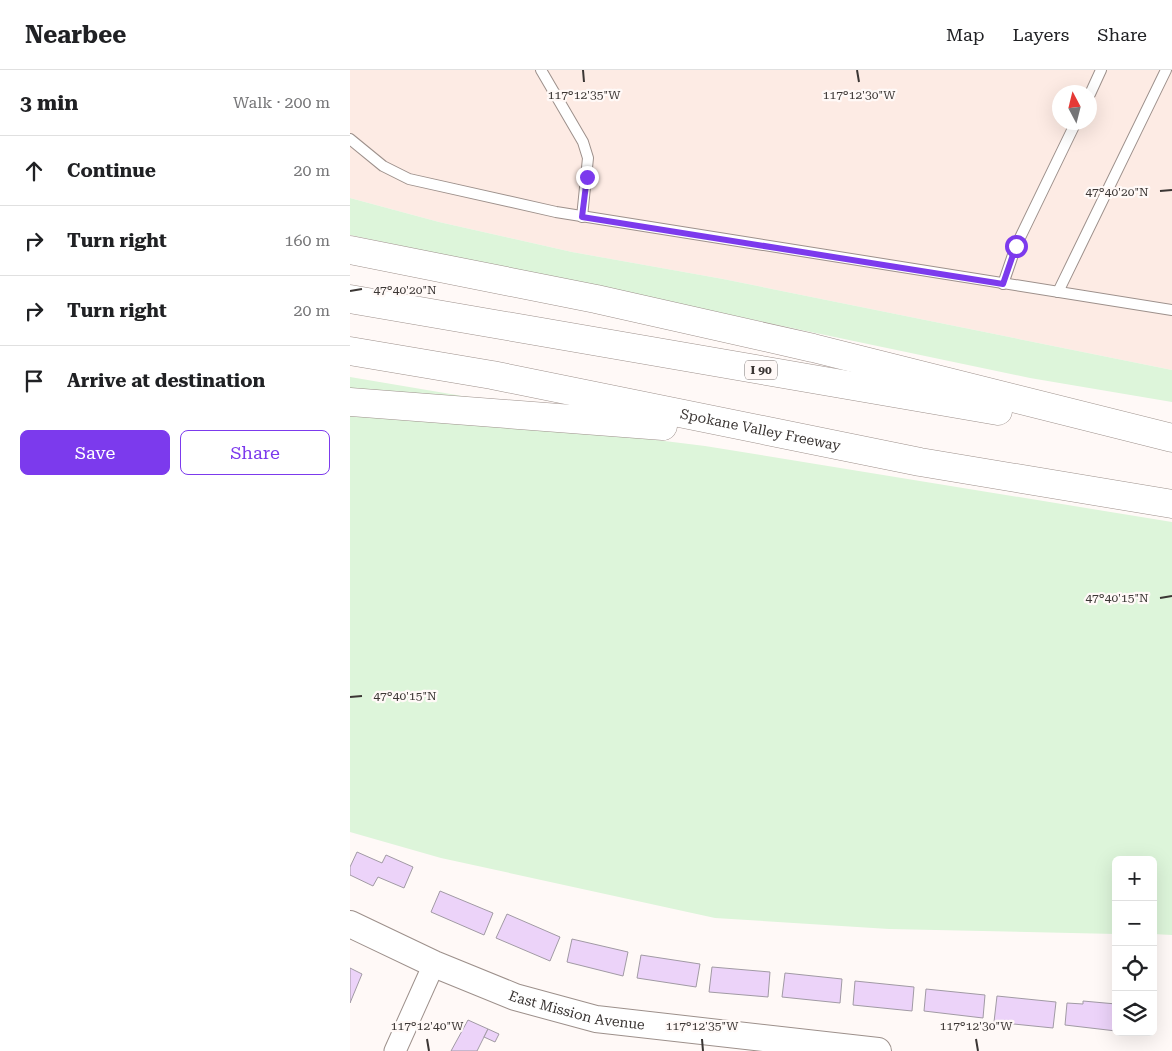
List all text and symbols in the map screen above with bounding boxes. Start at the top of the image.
text: Nearbee [25,21,126,49]
text: Map [946,24,985,45]
text: Layers [1013,24,1069,45]
text: Share [1097,24,1147,45]
north arrow [1052,85,1097,130]
text: 117°12'35"W [548,88,621,102]
text: 117°12'30"W [823,88,896,102]
text: 3 min [20,91,78,115]
text: Walk · 200 m [233,93,330,112]
icon: ahead [20,157,48,185]
text: Continue [67,159,156,182]
text: 20 m [293,161,330,180]
route end [576,166,599,189]
text: 47°40'20"N [1085,185,1149,199]
icon: right [20,227,48,255]
text: Turn right [67,229,167,252]
text: 160 m [284,231,330,250]
route start [1005,235,1028,258]
text: 47°40'20"N [373,283,437,297]
icon: right [20,297,48,325]
text: Turn right [67,299,167,322]
text: 20 m [293,301,330,320]
road number: I 90 [745,360,777,380]
icon: arrive [20,367,48,395]
text: Arrive at destination [67,369,265,392]
street label: Spokane Valley Freeway [679,405,843,454]
button: Save [20,430,170,475]
button: Share [180,430,330,475]
text: 47°40'15"N [1085,591,1149,605]
text: 47°40'15"N [373,689,437,703]
map controls [1112,856,1157,1036]
button: + [1112,856,1157,901]
button: − [1112,901,1157,946]
button: locate [1112,946,1157,991]
street label: East Mission Avenue [506,987,646,1033]
button: layers [1112,991,1157,1036]
text: 117°12'40"W [391,1019,464,1033]
text: 117°12'35"W [666,1019,739,1033]
text: 117°12'30"W [940,1019,1013,1033]

